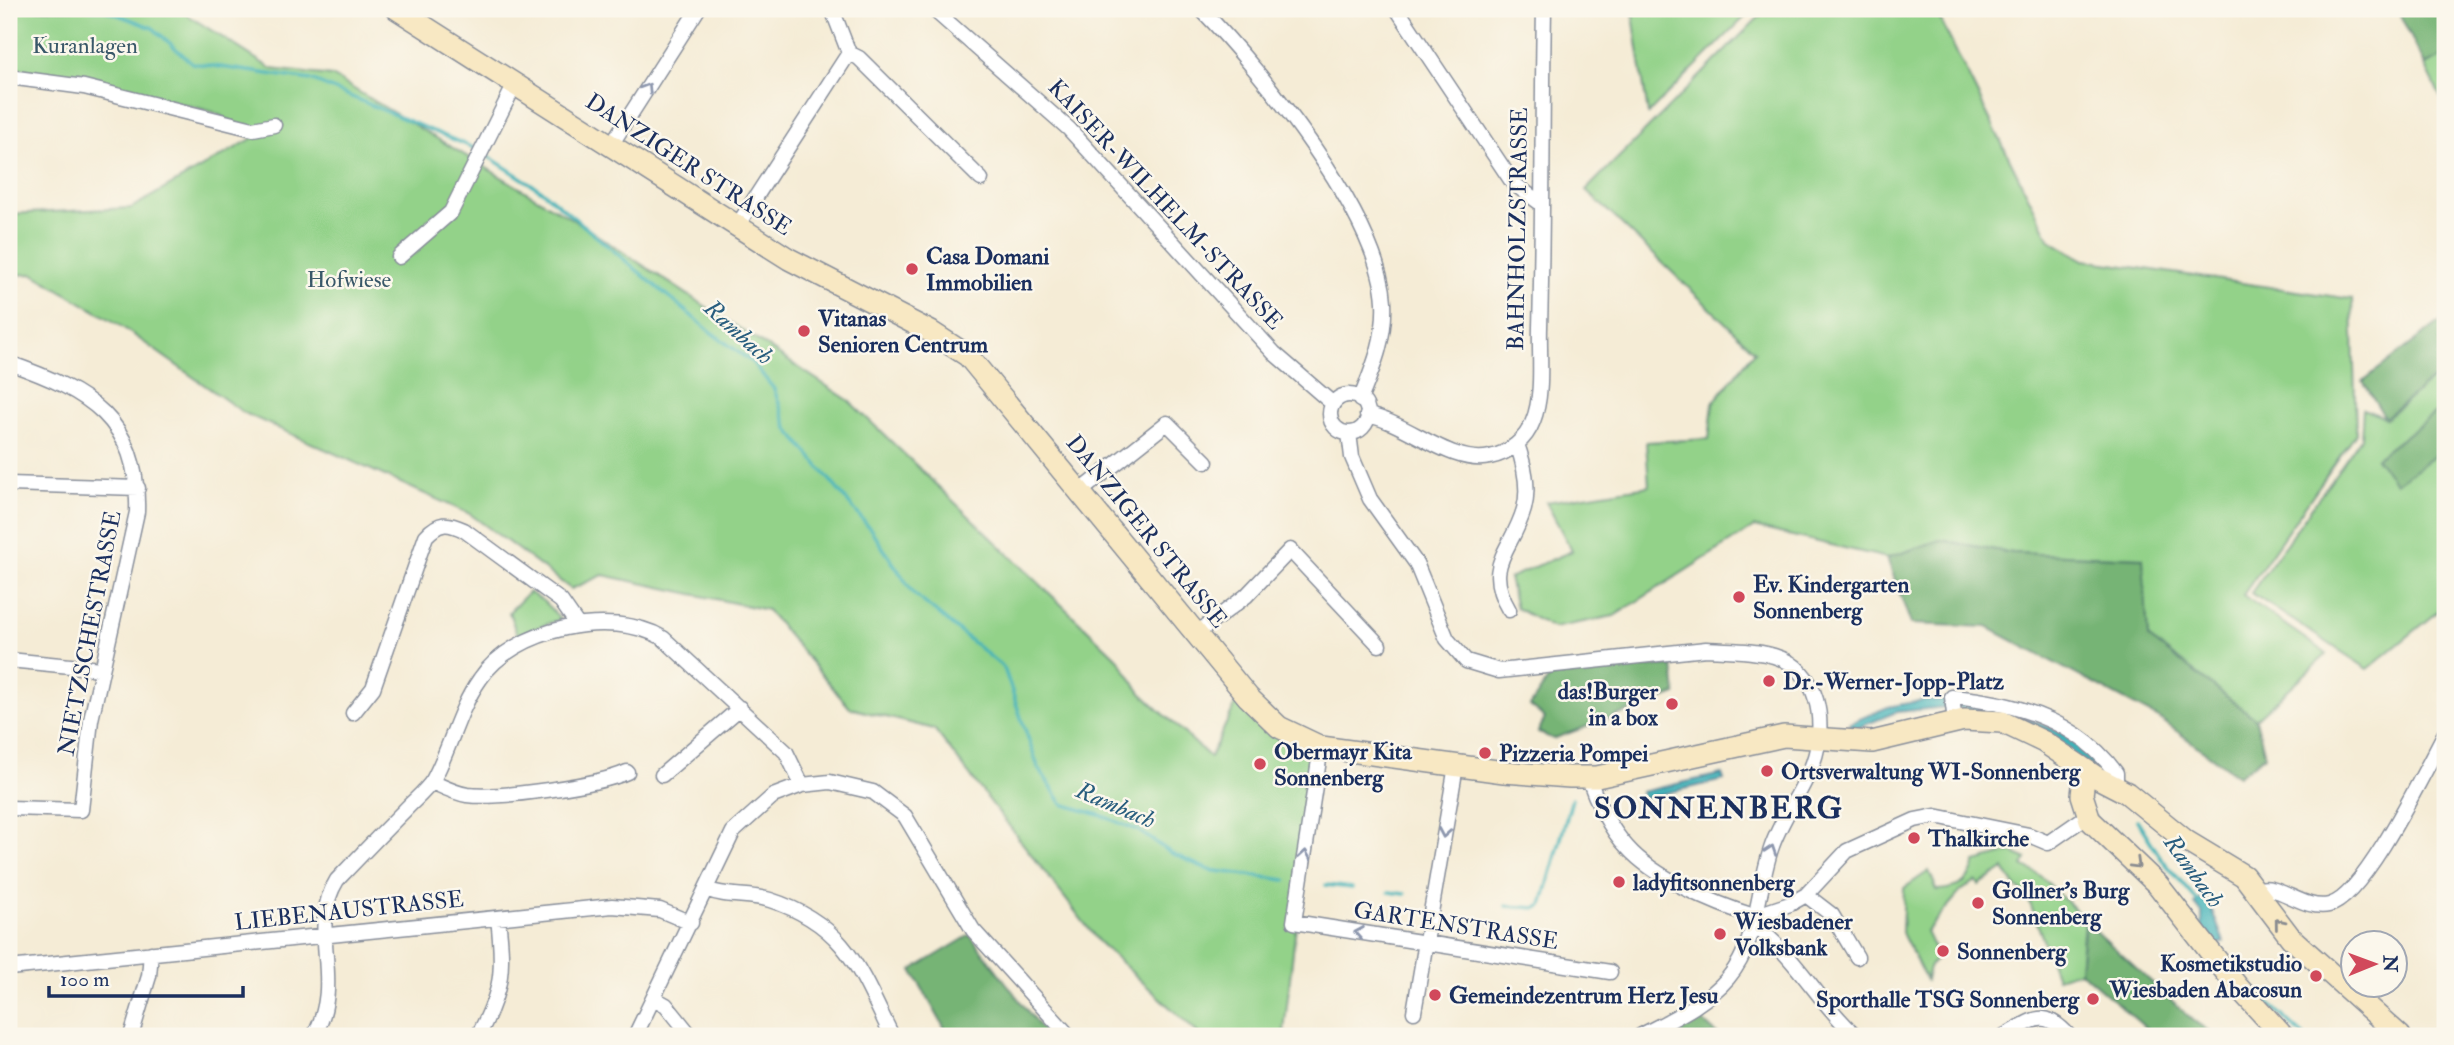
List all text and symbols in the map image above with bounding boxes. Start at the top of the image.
park label: Kuranlagen [32,31,138,60]
street label: KAISER-WILHELM-STRASSE [1042,73,1289,336]
one-way arrow [639,82,652,95]
street label: DANZIGER STRASSE [580,87,797,242]
street label: BAHNHOLZSTRASSE [1501,107,1534,351]
place label: Casa Domani Immobilien [926,242,1049,297]
marker: Casa Domani Immobilien [904,261,920,277]
park label: Hofwiese [307,265,392,294]
water label: Rambach [697,292,780,372]
place label: Vitanas Senioren Centrum [817,304,988,359]
marker: Vitanas Senioren Centrum [796,323,812,339]
street label: DANZIGER STRASSE [1060,429,1233,634]
street label: NIETZSCHESTRASSE [52,508,127,758]
place label: Ev. Kindergarten Sonnenberg [1753,570,1909,626]
marker: Ev. Kindergarten Sonnenberg [1731,589,1747,605]
place label: Dr.-Werner-Jopp-Platz [1783,667,2005,697]
marker: Dr.-Werner-Jopp-Platz [1761,673,1777,689]
place label: das!Burger in a box [1558,677,1659,732]
marker: das!Burger in a box [1664,696,1680,712]
place label: Obermayr Kita Sonnenberg [1274,737,1413,793]
place label: Pizzeria Pompei [1499,739,1648,769]
marker: Pizzeria Pompei [1477,745,1493,761]
marker: Obermayr Kita Sonnenberg [1252,756,1268,772]
place label: Ortsverwaltung WI-Sonnenberg [1781,757,2082,787]
marker: Ortsverwaltung WI-Sonnenberg [1759,763,1775,779]
water label: Rambach [1070,775,1160,836]
district label: SONNENBERG [1594,790,1844,827]
place label: Thalkirche [1927,824,2029,853]
one-way arrow [1437,827,1452,839]
water label: Rambach [2156,828,2231,914]
marker: Thalkirche [1906,830,1922,846]
one-way arrow [1763,844,1777,856]
one-way arrow [1297,849,1312,861]
one-way arrow [2128,855,2141,868]
place label: ladyfitsonnenberg [1632,868,1796,898]
marker: ladyfitsonnenberg [1611,874,1627,890]
place label: Gollner's Burg Sonnenberg [1992,876,2131,932]
street label: LIEBENAUSTRASSE [233,884,465,937]
street label: GARTENSTRASSE [1351,895,1561,956]
marker: Gollner's Burg Sonnenberg [1970,895,1986,911]
place label: Wiesbadener Volksbank [1733,907,1853,962]
one-way arrow [2274,918,2287,930]
one-way arrow [1353,926,1365,941]
marker: Wiesbadener Volksbank [1712,926,1728,942]
north arrow [2338,930,2408,1000]
place label: Sonnenberg [1957,937,2068,967]
marker: Sonnenberg [1935,943,1951,959]
place label: Kosmetikstudio Wiesbaden Abacosun [2108,949,2302,1004]
scale bar [49,954,243,998]
text: N [2378,954,2402,973]
text: 100 m [60,966,110,993]
marker: Kosmetikstudio Wiesbaden Abacosun [2308,968,2324,984]
place label: Gemeindezentrum Herz Jesu [1449,981,1718,1011]
place label: Sporthalle TSG Sonnenberg [1816,985,2081,1015]
marker: Gemeindezentrum Herz Jesu [1427,987,1443,1003]
marker: Sporthalle TSG Sonnenberg [2085,991,2101,1007]

